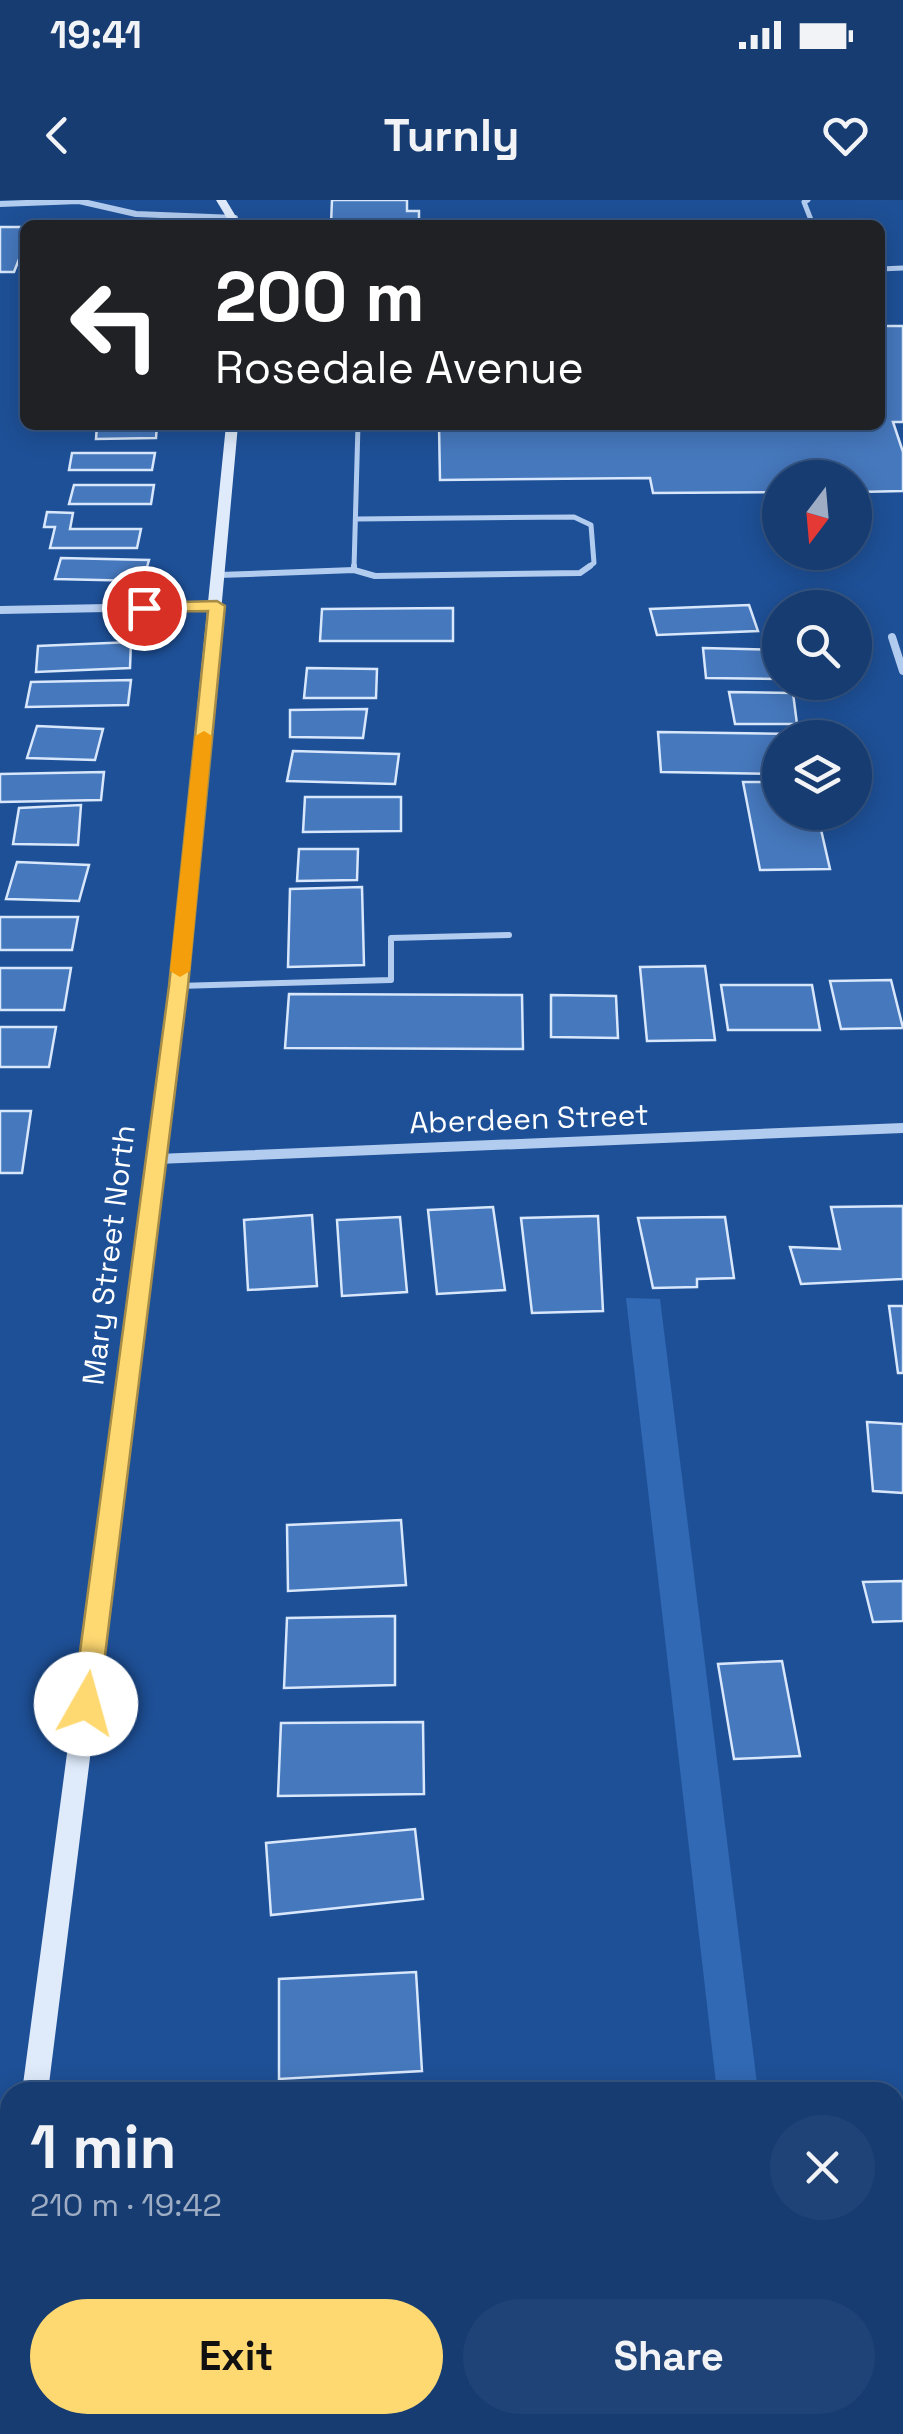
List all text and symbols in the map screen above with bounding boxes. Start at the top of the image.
text: 19:41 [50,11,142,59]
text: Turnly [383,107,520,164]
icon: back [30,108,85,163]
icon: heart [818,108,873,163]
text: 200 m [215,252,425,341]
icon: left [50,260,180,390]
text: Rosedale Avenue [215,339,584,396]
north arrow [762,460,872,570]
map controls [762,460,872,830]
pin [102,566,187,651]
icon: arrive [117,581,172,636]
button: search [762,590,872,700]
button: layers [762,720,872,830]
street label: Aberdeen Street [409,1095,649,1142]
street label: Mary Street North [73,1123,144,1387]
position arrow [34,1652,138,1756]
text: 1 min [30,2109,177,2186]
button: close [770,2115,875,2220]
text: 210 m · 19:42 [30,2185,222,2225]
button: Exit [30,2299,443,2414]
button: Share [463,2299,875,2414]

